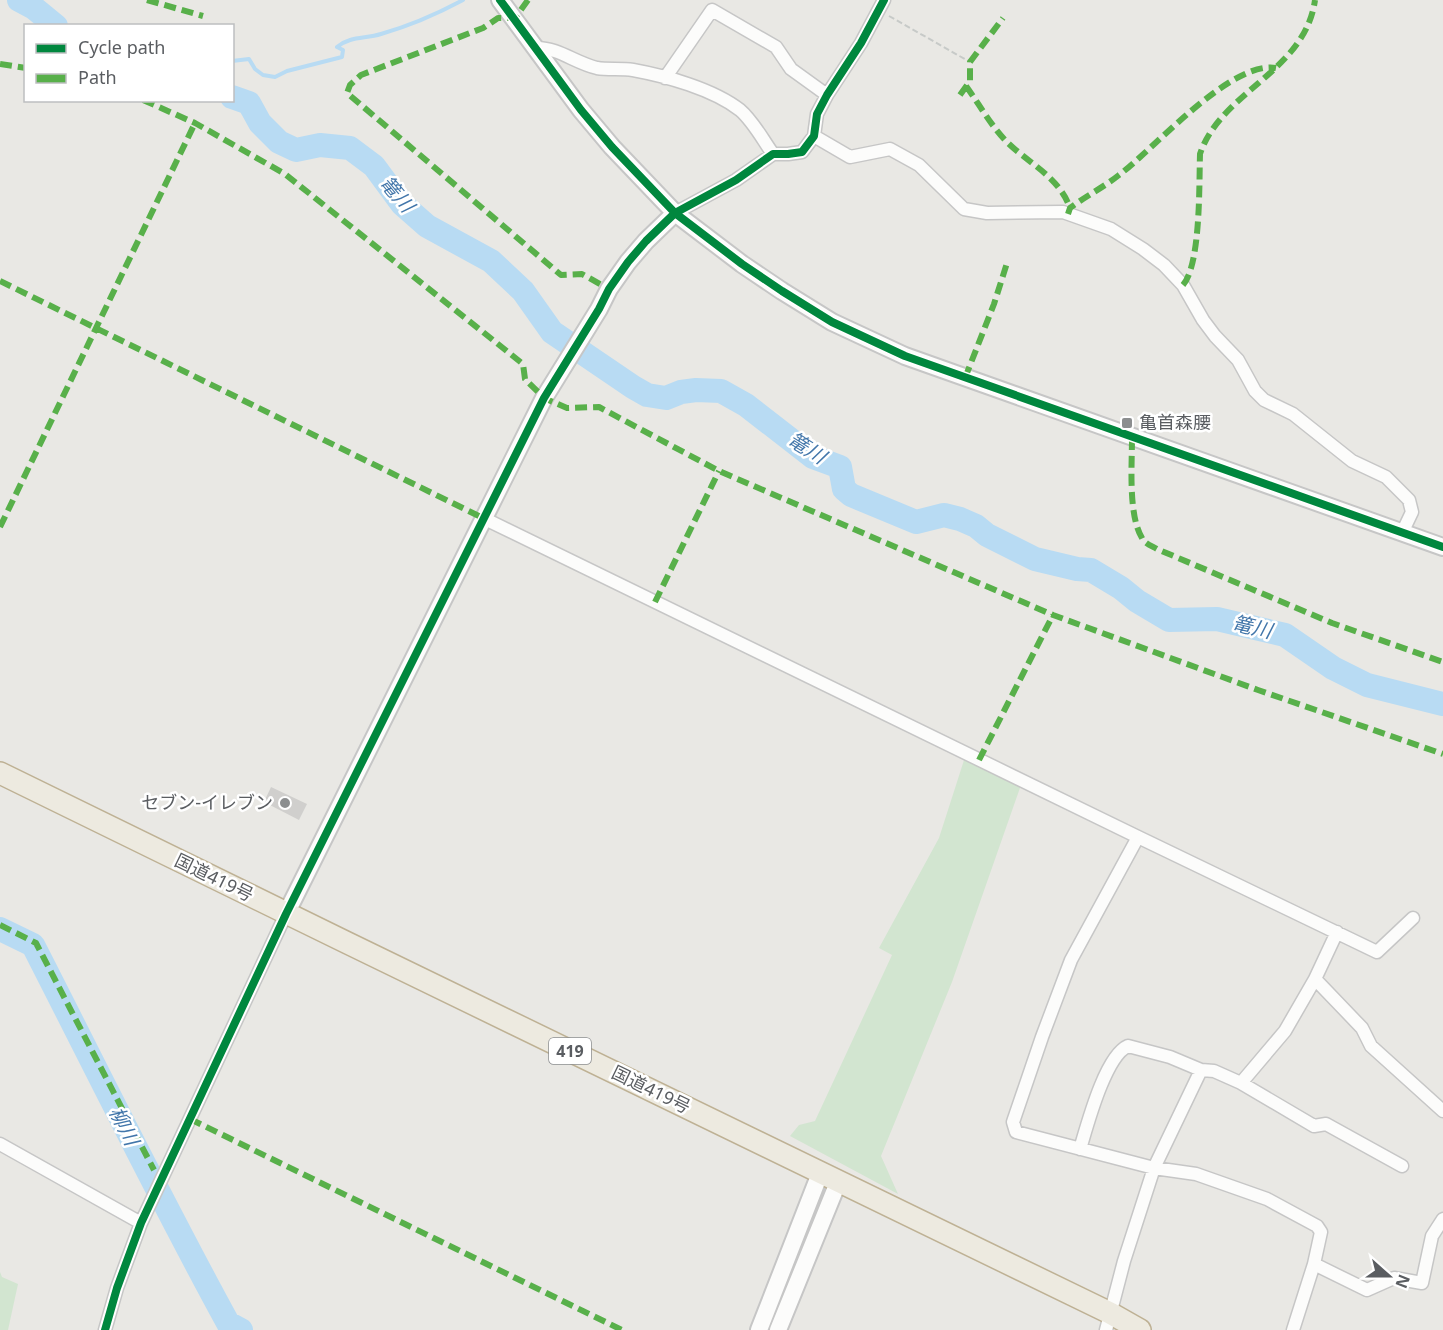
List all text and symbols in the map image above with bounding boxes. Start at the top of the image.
legend [24,24,234,102]
text: Cycle path [78,35,165,59]
text: Path [78,65,117,89]
water label: 篭川 [374,170,422,219]
place label: 亀首森腰 [1139,410,1211,434]
marker: 亀首森腰 [1120,416,1134,430]
water label: 篭川 [783,426,833,471]
water label: 篭川 [1230,609,1277,645]
place label: セブン-イレブン [141,790,273,814]
marker: セブン-イレブン [278,796,292,810]
street label: 国道419号 [171,848,258,906]
road number: 419 [549,1038,591,1064]
street label: 国道419号 [608,1060,695,1118]
water label: 柳川 [103,1102,146,1152]
north arrow [1359,1246,1419,1306]
text: N [1390,1271,1416,1291]

